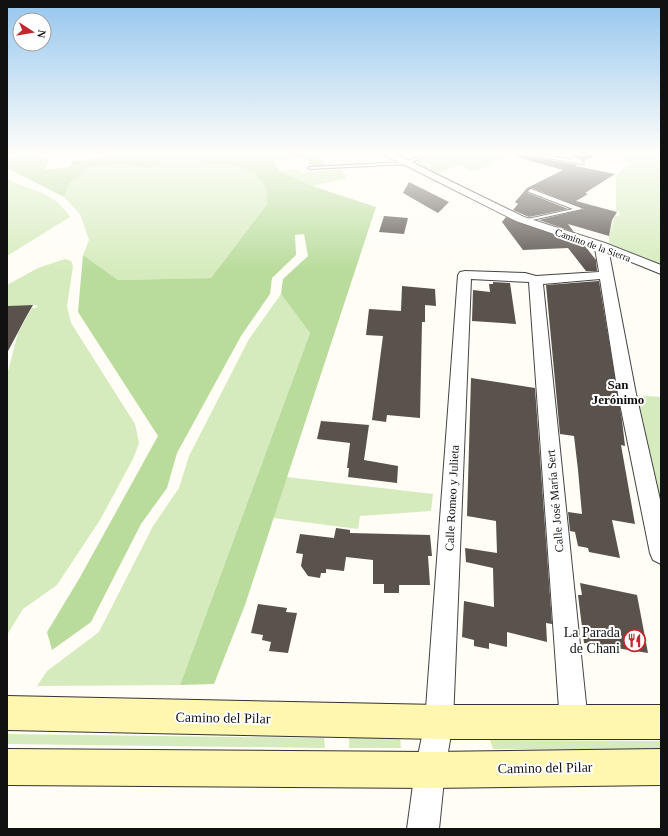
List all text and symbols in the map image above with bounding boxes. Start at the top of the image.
north arrow [12,12,52,52]
text: N [35,29,48,39]
street label: Camino de la Sierra [554,226,633,264]
district label: San Jerónimo [592,377,644,407]
street label: Calle Romeo y Julieta [442,444,462,551]
street label: Calle José María Sert [543,448,566,553]
place label: La Parada de Chani [564,625,621,656]
restaurant icon: La Parada de Chani [622,627,648,653]
street label: Camino del Pilar [175,710,271,726]
street label: Camino del Pilar [497,760,593,776]

